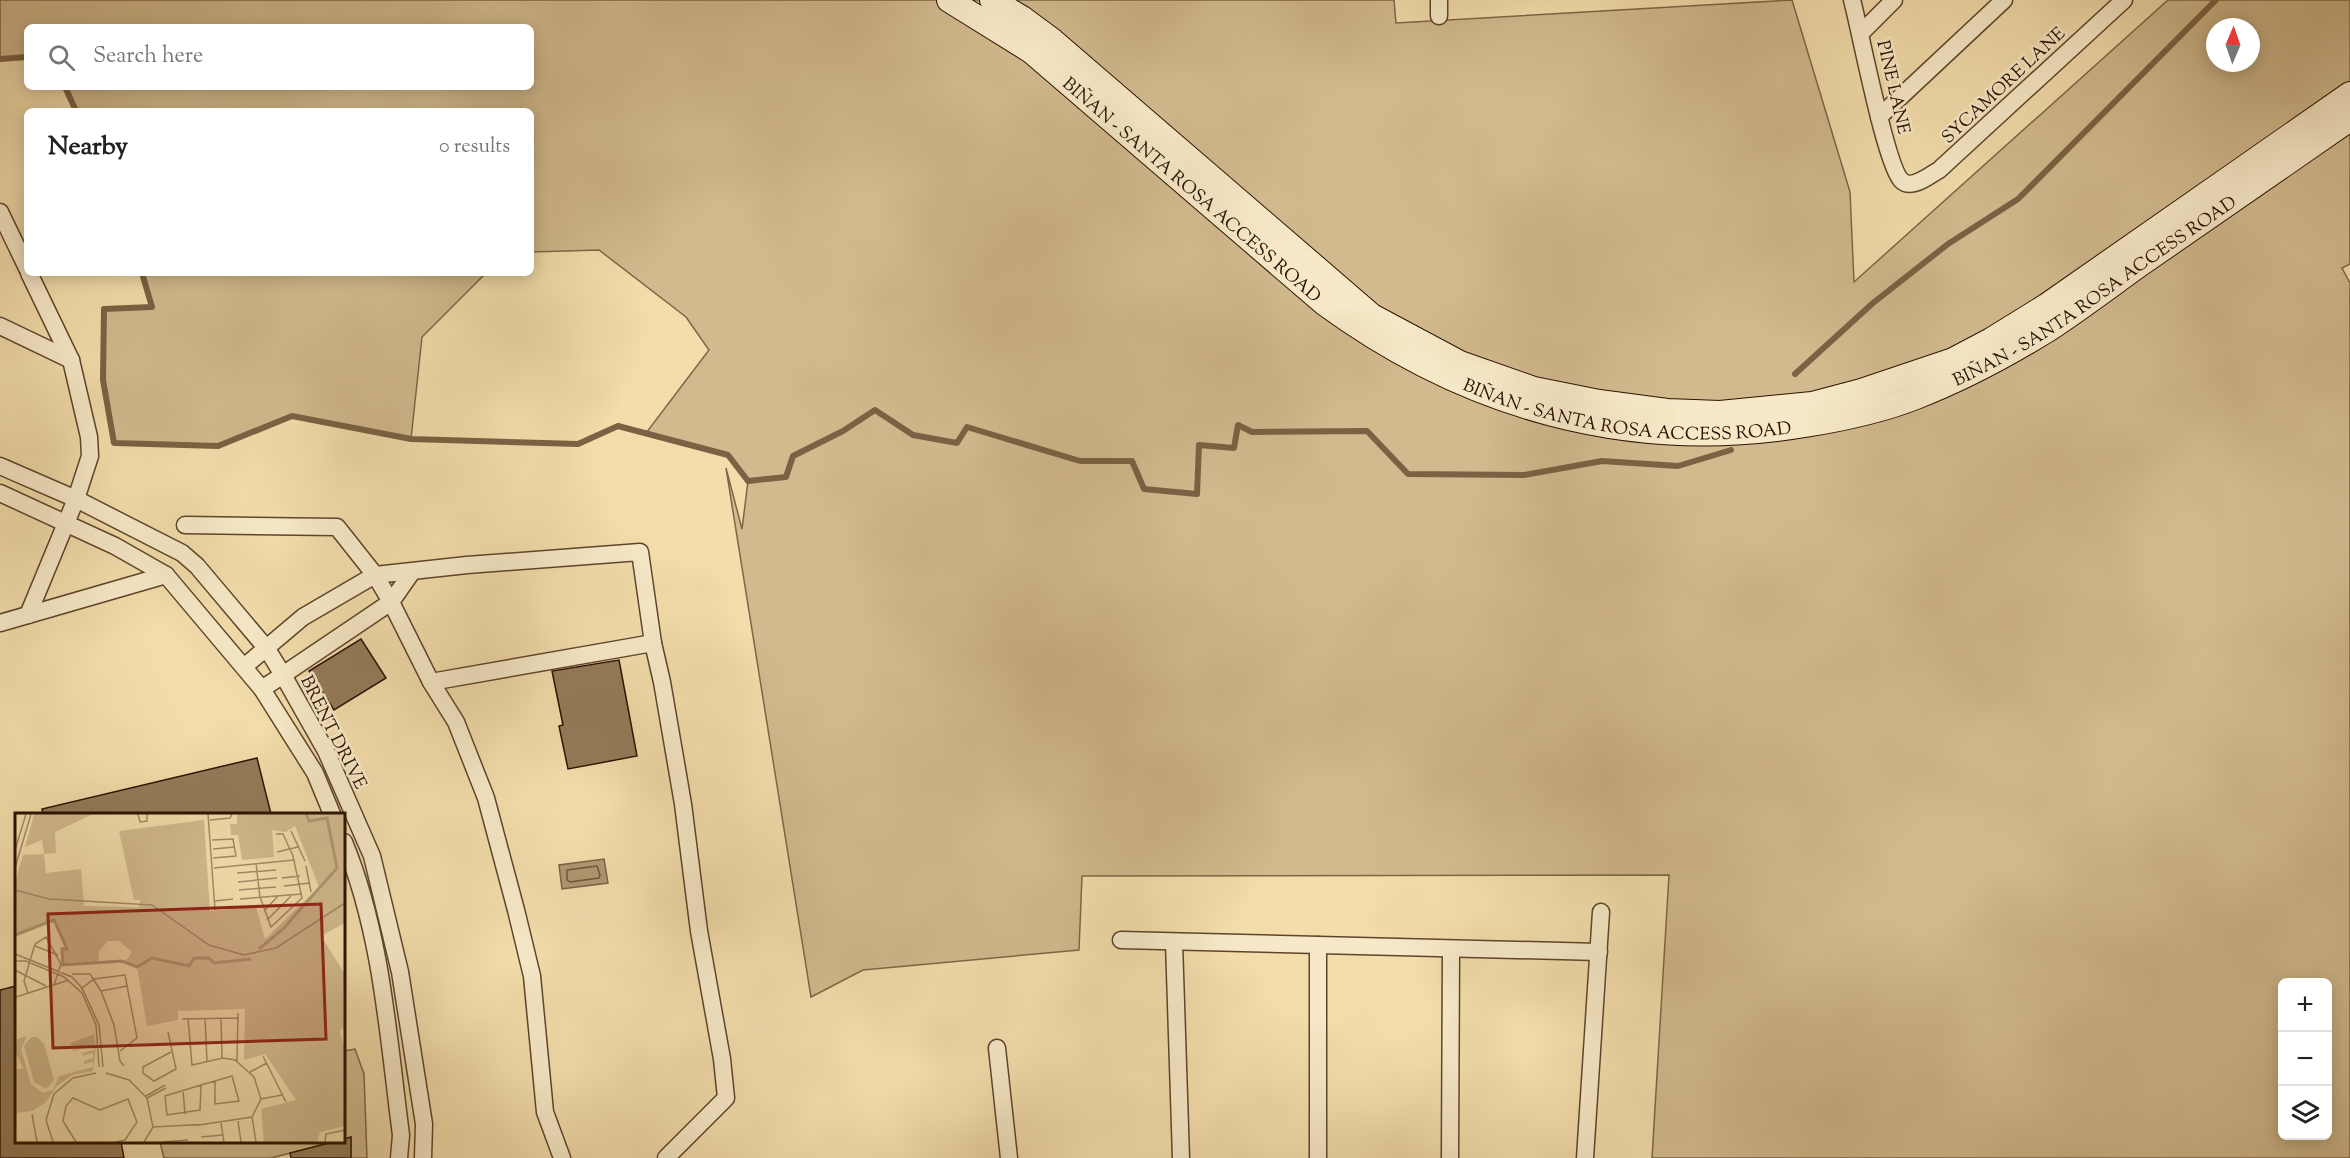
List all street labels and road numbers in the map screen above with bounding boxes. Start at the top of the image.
street label: SYCAMORE LANE [1937,22,2072,151]
street label: PINE LANE [1869,38,1916,137]
street label: BIÑAN - SANTA ROSA ACCESS ROAD [1056,72,1326,310]
street label: BIÑAN - SANTA ROSA ACCESS ROAD [1949,191,2243,394]
street label: BIÑAN - SANTA ROSA ACCESS ROAD [1458,373,1793,448]
street label: BRENT DRIVE [292,672,372,794]

